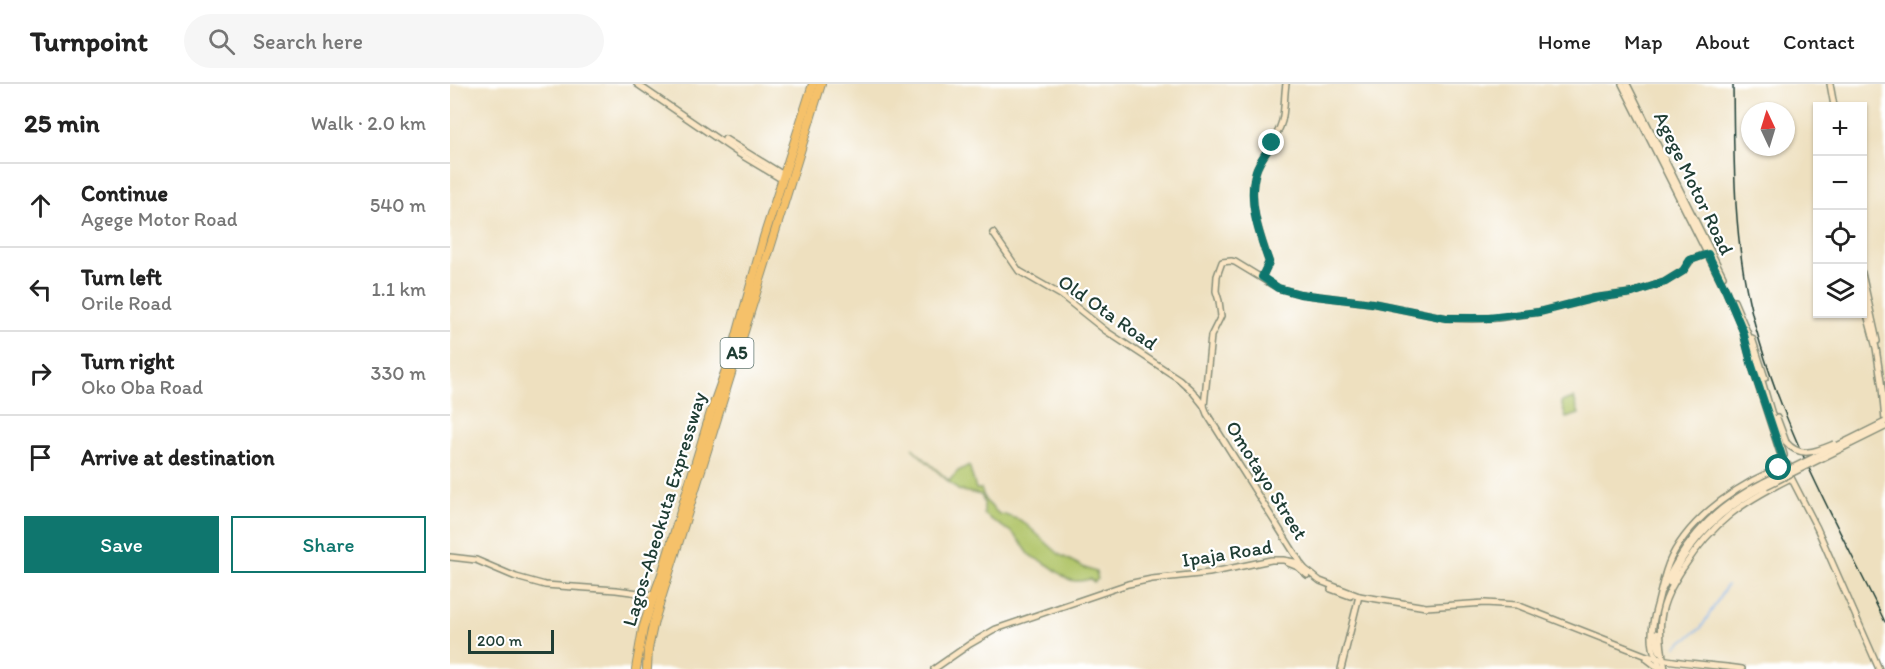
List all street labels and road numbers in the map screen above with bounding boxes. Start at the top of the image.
street label: Agege Motor Road [1649,107,1739,259]
street label: Old Ota Road [1054,269,1162,355]
road number: A5 [720,338,754,368]
street label: Lagos-Abeokuta Expressway [617,388,711,629]
street label: Omotayo Street [1221,416,1313,544]
street label: Ipaja Road [1180,534,1274,572]

